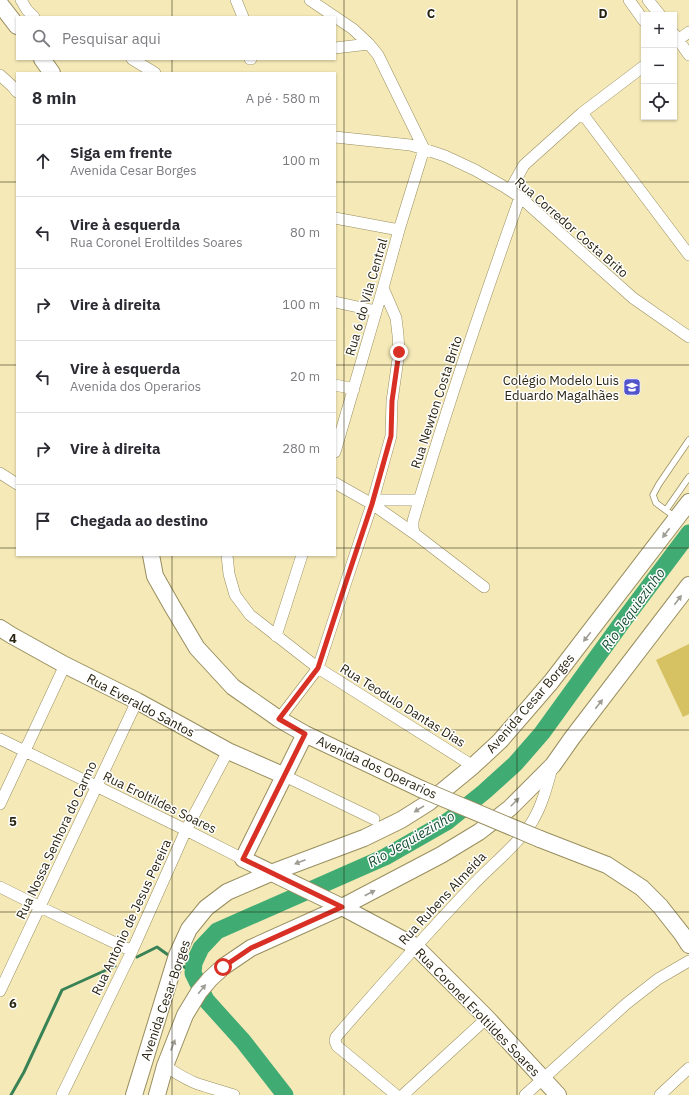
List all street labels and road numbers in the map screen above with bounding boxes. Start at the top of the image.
street label: Rua Corredor Costa Brito [511,173,632,281]
street label: Rua 6 do Vila Central [342,236,392,358]
street label: Rua Newton Costa Brito [407,334,466,471]
street label: Avenida Cesar Borges [482,650,578,757]
street label: Rua Teodulo Dantas Dias [337,660,469,751]
street label: Rua Everaldo Santos [84,670,198,741]
street label: Avenida dos Operarios [314,732,440,803]
street label: Rua Nossa Senhora do Carmo [12,758,101,922]
street label: Rua Eroltildes Soares [100,768,219,837]
street label: Rua Antonio de Jesus Pereira [88,836,175,998]
street label: Rua Rubens Almeida [395,848,490,948]
street label: Avenida Cesar Borges [137,938,194,1063]
street label: Rua Coronel Eroltildes Soares [412,944,544,1080]

